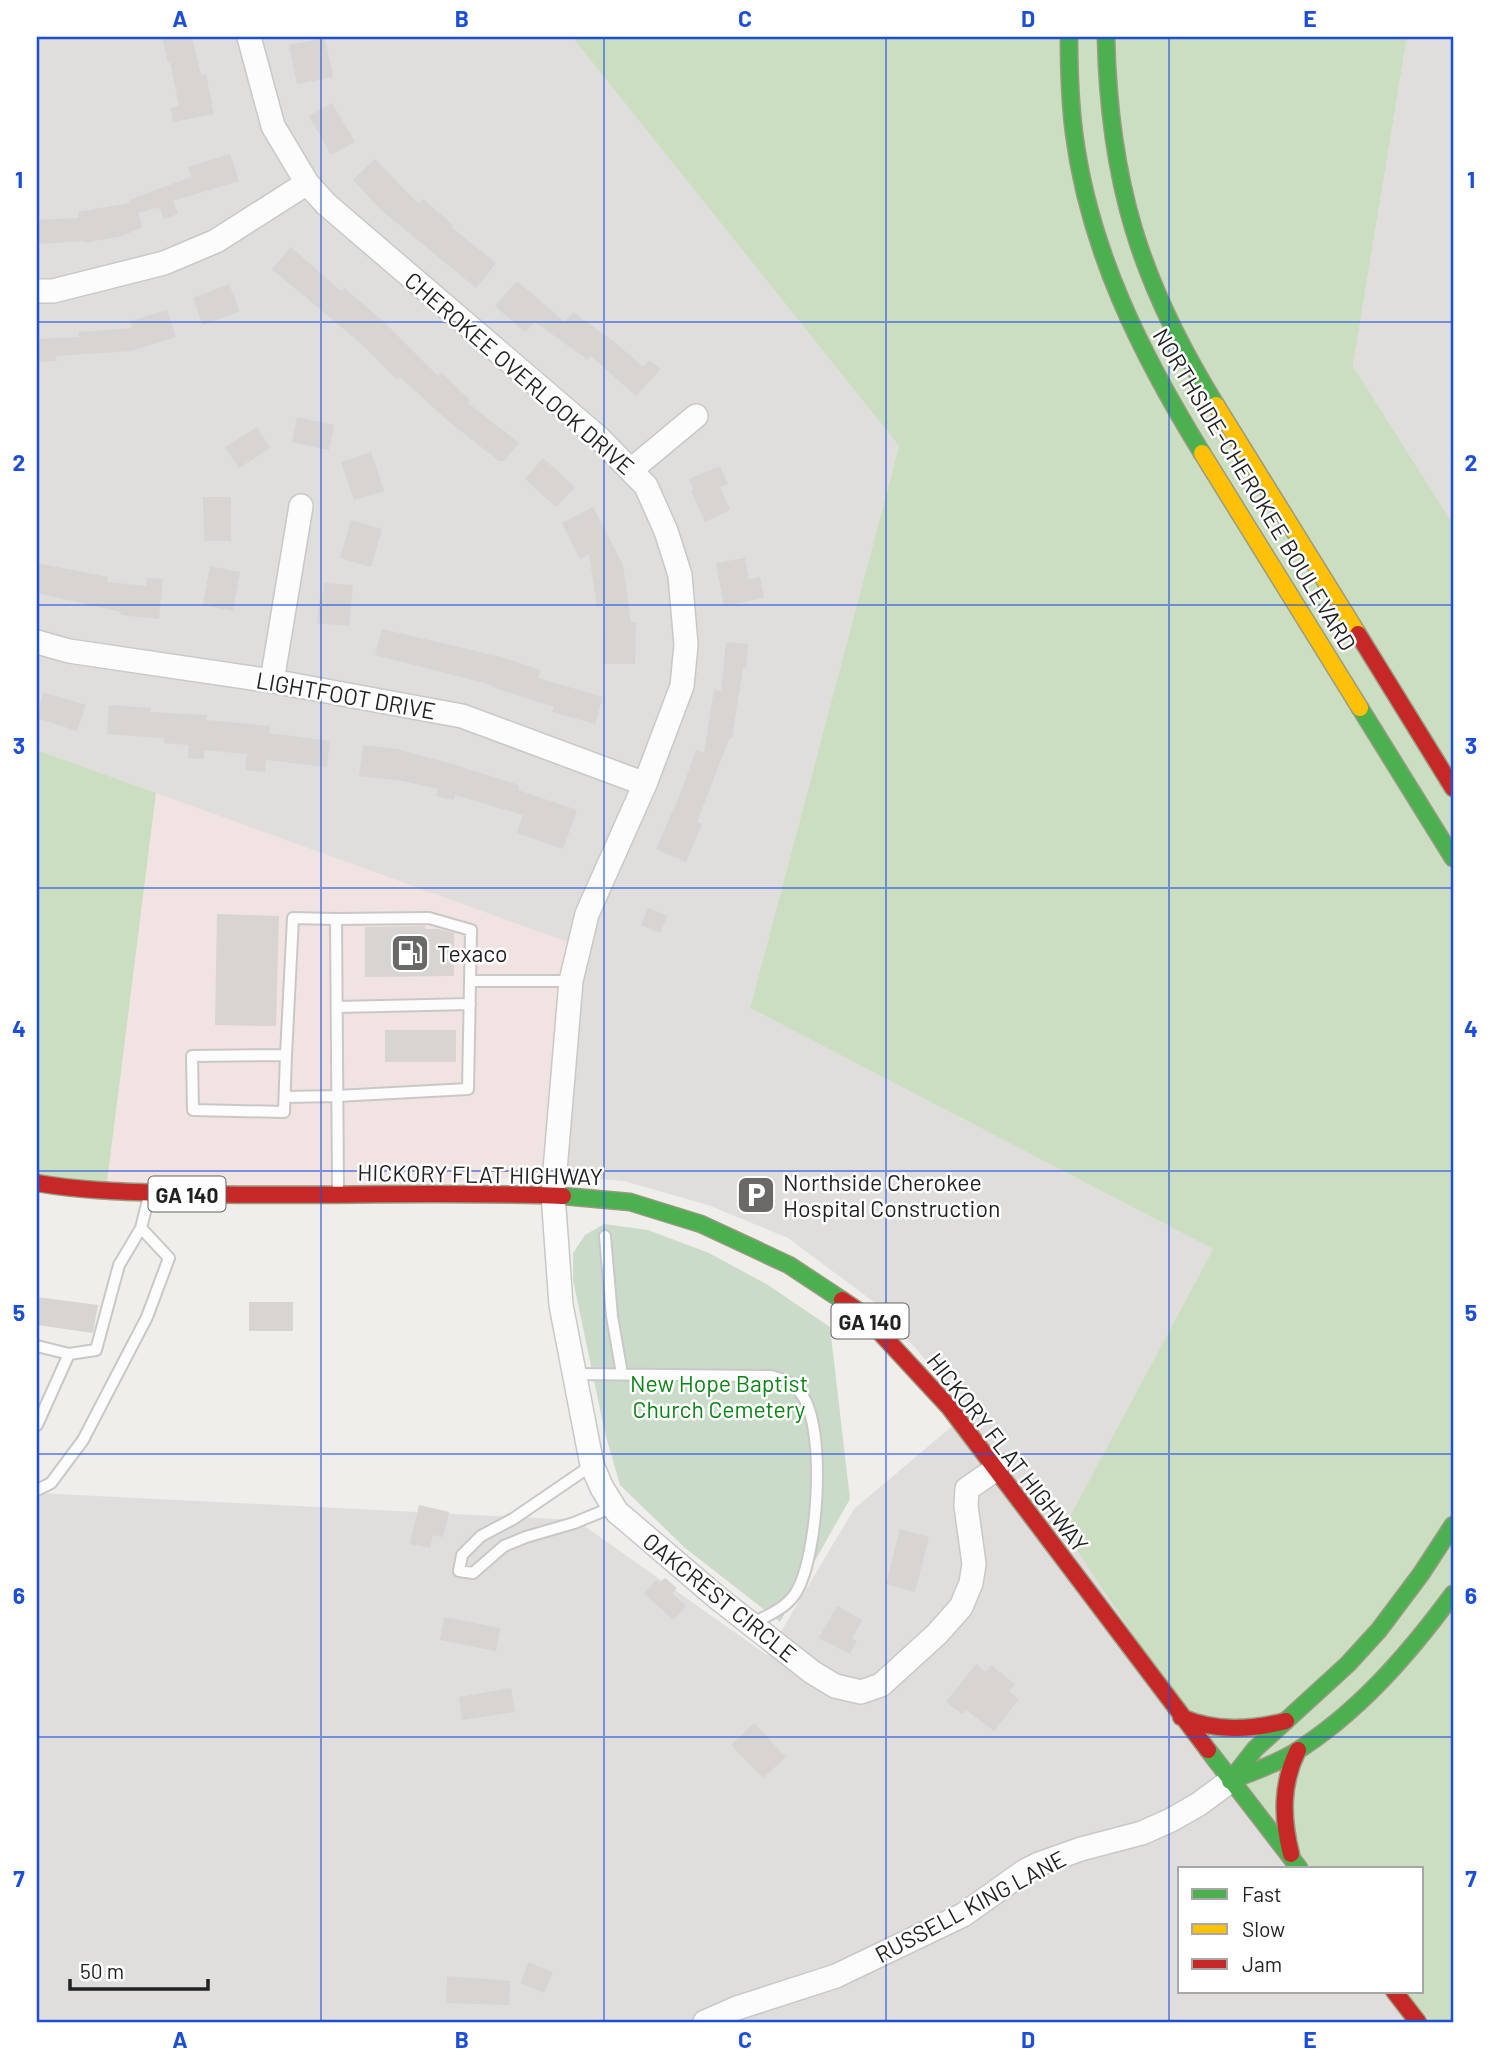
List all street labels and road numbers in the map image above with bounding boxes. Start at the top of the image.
street label: CHEROKEE OVERLOOK DRIVE [400,266,640,480]
street label: NORTHSIDE-CHEROKEE BOULEVARD [1147,323,1363,655]
street label: LIGHTFOOT DRIVE [254,665,438,725]
street label: HICKORY FLAT HIGHWAY [357,1158,603,1190]
road number: GA 140 [148,1176,226,1212]
road number: GA 140 [832,1304,908,1338]
street label: HICKORY FLAT HIGHWAY [921,1347,1095,1557]
street label: OAKCREST CIRCLE [638,1526,802,1668]
street label: RUSSELL KING LANE [870,1844,1070,1968]

